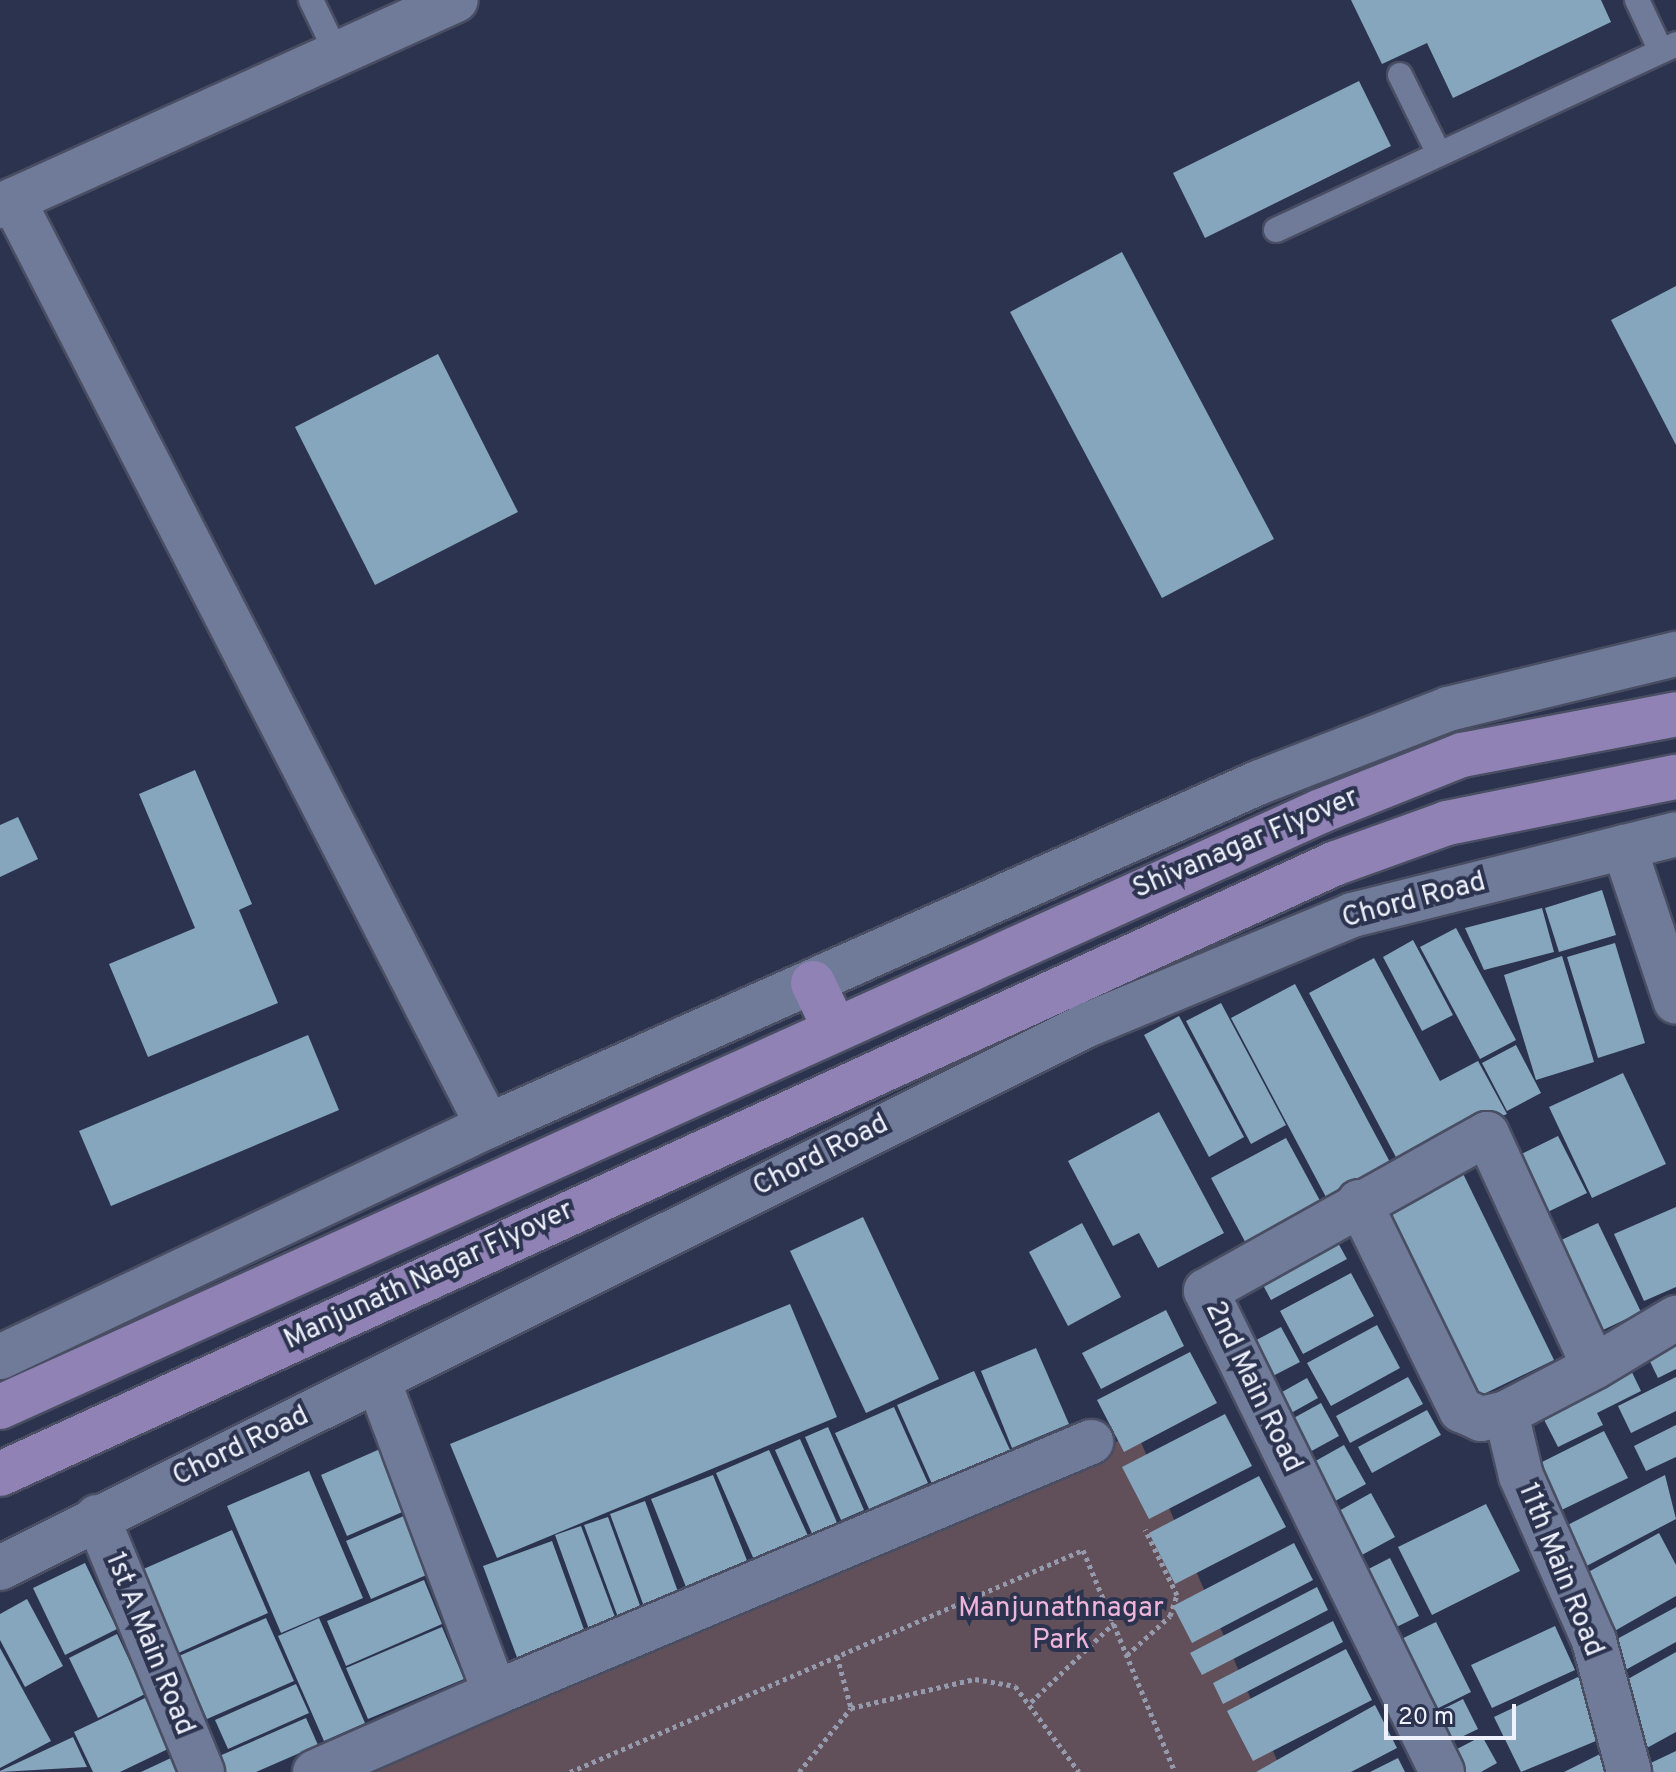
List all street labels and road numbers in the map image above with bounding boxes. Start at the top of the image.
street label: Shivanagar Flyover [1128,781,1364,907]
street label: Chord Road [1339,866,1489,936]
street label: Chord Road [748,1108,894,1204]
street label: Manjunath Nagar Flyover [279,1194,579,1358]
street label: 2nd Main Road [1197,1296,1309,1478]
street label: Chord Road [168,1400,314,1494]
street label: 11th Main Road [1510,1478,1610,1662]
street label: 1st A Main Road [97,1547,201,1741]

